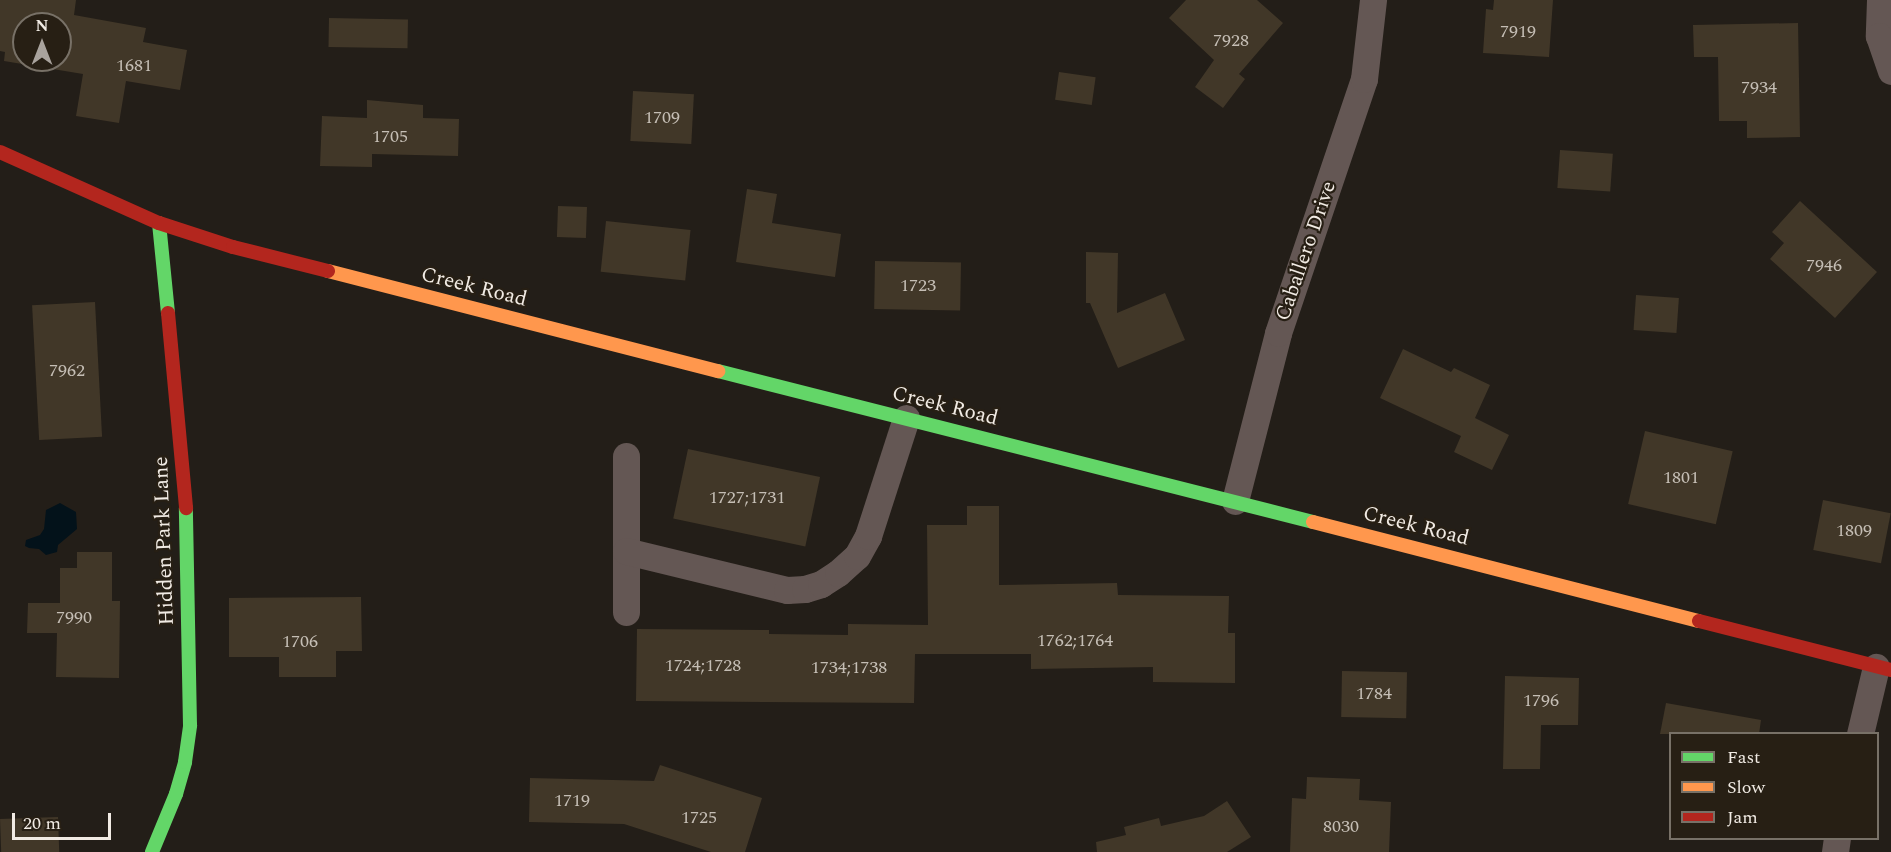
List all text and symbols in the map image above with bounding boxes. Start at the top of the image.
north arrow [12,12,72,72]
text: N [35,14,49,38]
house number: 7919 [1500,21,1536,43]
house number: 7928 [1213,30,1249,52]
house number: 1681 [116,55,152,77]
house number: 7934 [1741,77,1777,99]
house number: 1709 [644,107,680,129]
house number: 1705 [372,126,408,148]
street label: Caballero Drive [1270,178,1342,324]
house number: 7946 [1806,255,1842,277]
street label: Creek Road [418,262,530,312]
house number: 1723 [900,275,936,297]
house number: 7962 [49,360,85,382]
street label: Creek Road [889,381,1001,431]
street label: Hidden Park Lane [148,456,180,626]
house number: 1801 [1663,467,1699,489]
house number: 1727;1731 [709,487,785,509]
street label: Creek Road [1360,501,1472,551]
house number: 1809 [1836,520,1872,542]
house number: 7990 [56,607,92,629]
house number: 1762;1764 [1037,630,1113,652]
house number: 1706 [282,631,318,653]
house number: 1724;1728 [665,655,741,677]
house number: 1734;1738 [811,657,887,679]
house number: 1784 [1356,683,1392,705]
house number: 1796 [1523,690,1559,712]
legend [1669,732,1879,840]
text: Fast [1727,744,1760,771]
text: Slow [1727,774,1765,801]
house number: 1719 [554,790,590,812]
scale bar [15,801,114,839]
text: Jam [1727,804,1758,831]
house number: 1725 [681,807,717,829]
text: 20 m [23,810,61,837]
house number: 8030 [1323,816,1359,838]

